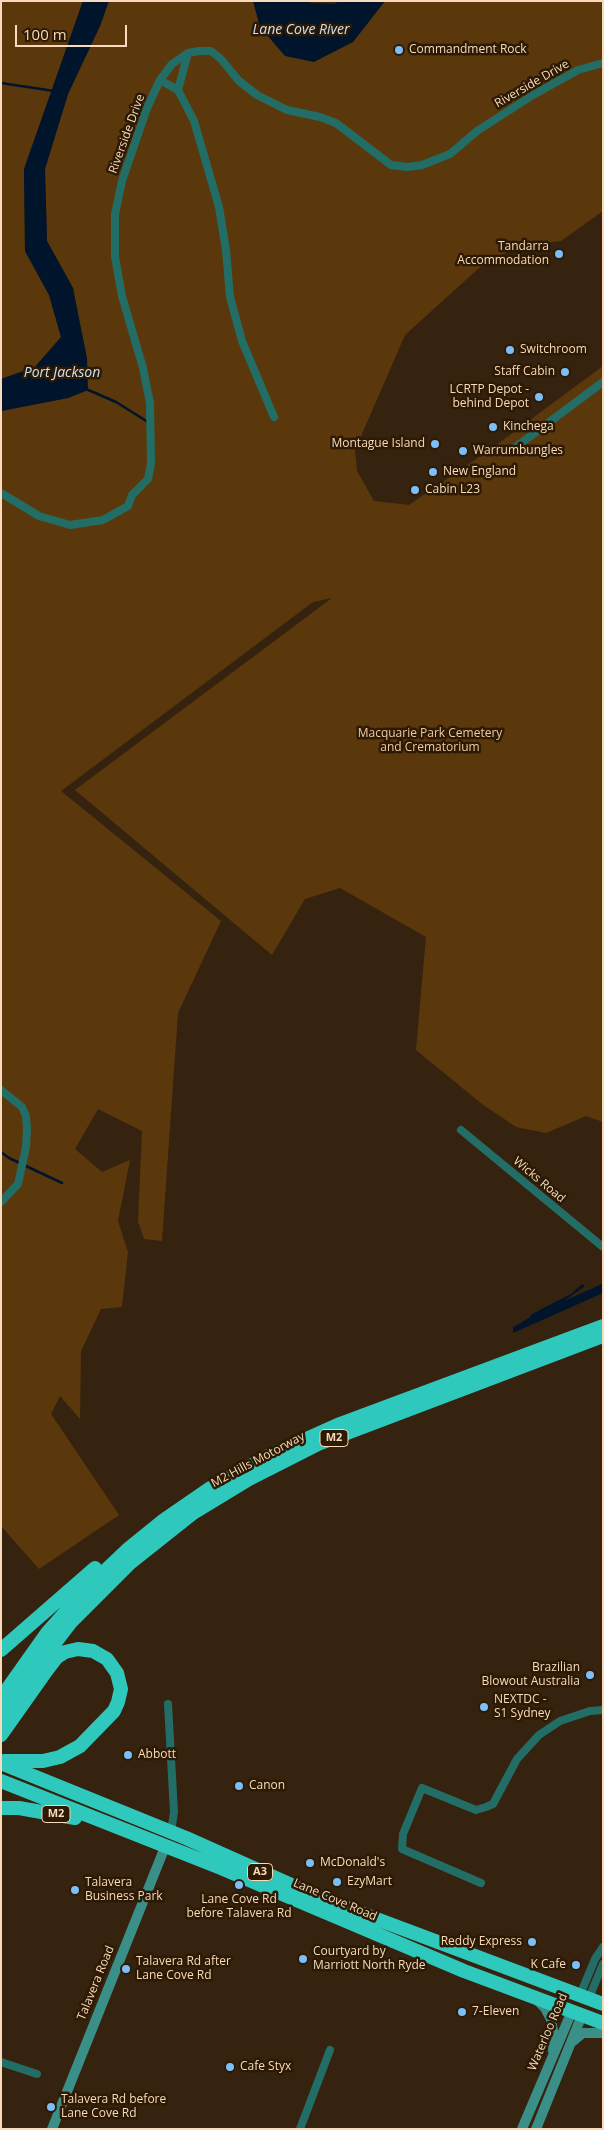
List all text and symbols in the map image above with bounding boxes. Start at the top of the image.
scale bar [18,15,130,47]
water label: Lane Cove River [253,22,349,38]
text: 100 m [23,24,67,44]
place label: Commandment Rock [409,43,527,57]
marker: Commandment Rock [393,44,405,56]
street label: Riverside Drive [492,57,572,111]
street label: Riverside Drive [106,92,148,176]
place label: Tandarra Accommodation [457,240,549,268]
marker: Tandarra Accommodation [553,248,565,260]
place label: Switchroom [520,343,587,357]
marker: Switchroom [504,344,516,356]
water label: Port Jackson [24,365,100,381]
place label: Staff Cabin [494,365,555,379]
marker: Staff Cabin [559,366,571,378]
place label: LCRTP Depot - behind Depot [450,383,529,411]
marker: LCRTP Depot - behind Depot [533,391,545,403]
place label: Kinchega [503,420,554,434]
marker: Kinchega [487,421,499,433]
place label: Montague Island [331,437,425,451]
marker: Montague Island [429,438,441,450]
place label: Warrumbungles [473,444,563,458]
marker: Warrumbungles [457,445,469,457]
place label: New England [443,465,516,479]
marker: New England [427,466,439,478]
place label: Cabin L23 [425,483,480,497]
marker: Cabin L23 [409,484,421,496]
park label: Macquarie Park Cemetery and Crematorium [358,727,502,755]
street label: Wicks Road [510,1154,568,1206]
street label: M2 Hills Motorway [209,1429,307,1491]
road number: M2 [320,1430,348,1446]
place label: Brazilian Blowout Australia [481,1661,580,1689]
marker: Brazilian Blowout Australia [584,1669,596,1681]
place label: NEXTDC - S1 Sydney [494,1693,551,1721]
marker: NEXTDC - S1 Sydney [478,1701,490,1713]
place label: Abbott [138,1748,176,1762]
marker: Abbott [122,1749,134,1761]
place label: Canon [249,1779,285,1793]
marker: Canon [233,1780,245,1792]
road number: M2 [42,1806,70,1822]
place label: McDonald's [320,1856,385,1870]
marker: McDonald's [304,1857,316,1869]
road number: A3 [248,1864,272,1880]
place label: EzyMart [347,1875,392,1889]
place label: Talavera Business Park [85,1876,163,1904]
street label: Lane Cove Road [291,1876,379,1924]
marker: EzyMart [331,1876,343,1888]
marker: Lane Cove Rd before Talavera Rd [233,1879,245,1891]
marker: Talavera Business Park [69,1884,81,1896]
place label: Lane Cove Rd before Talavera Rd [186,1893,292,1921]
place label: Reddy Express [441,1935,522,1949]
marker: Reddy Express [526,1936,538,1948]
street label: Talavera Road [75,1944,117,2022]
place label: Courtyard by Marriott North Ryde [313,1945,426,1973]
marker: Courtyard by Marriott North Ryde [297,1953,309,1965]
place label: Talavera Rd after Lane Cove Rd [136,1955,231,1983]
place label: K Cafe [531,1958,566,1972]
marker: K Cafe [570,1959,582,1971]
marker: Talavera Rd after Lane Cove Rd [120,1963,132,1975]
street label: Waterloo Road [525,1991,571,2073]
place label: 7-Eleven [472,2005,519,2019]
marker: 7-Eleven [456,2006,468,2018]
place label: Cafe Styx [240,2060,291,2074]
marker: Cafe Styx [224,2061,236,2073]
place label: Talavera Rd before Lane Cove Rd [61,2093,166,2121]
marker: Talavera Rd before Lane Cove Rd [45,2101,57,2113]

